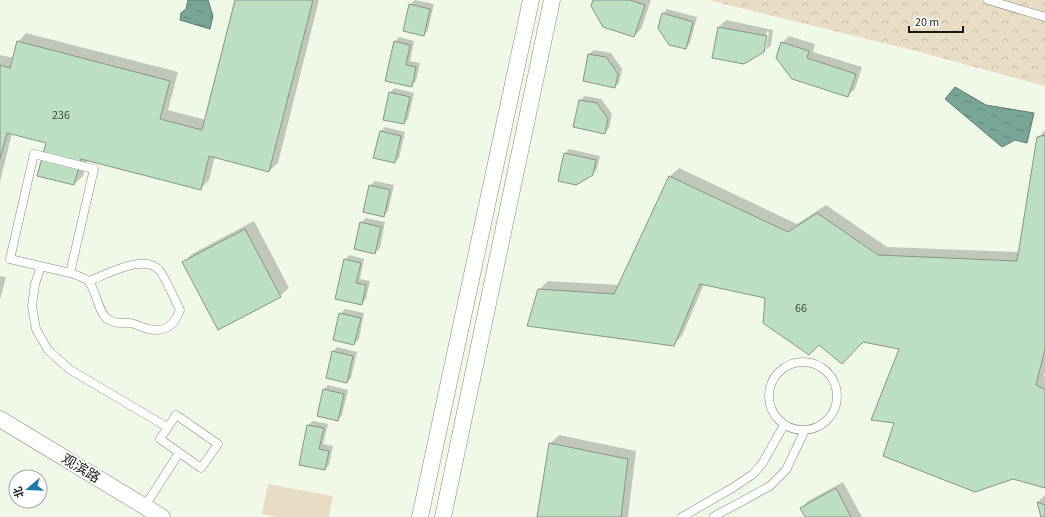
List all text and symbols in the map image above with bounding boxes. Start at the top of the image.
scale bar [909,8,963,34]
text: 20 m [915,14,939,31]
house number: 236 [52,107,70,124]
house number: 66 [795,300,807,317]
street label: 观滨路 [57,449,104,488]
north arrow [8,469,48,509]
text: 北 [10,484,28,500]

